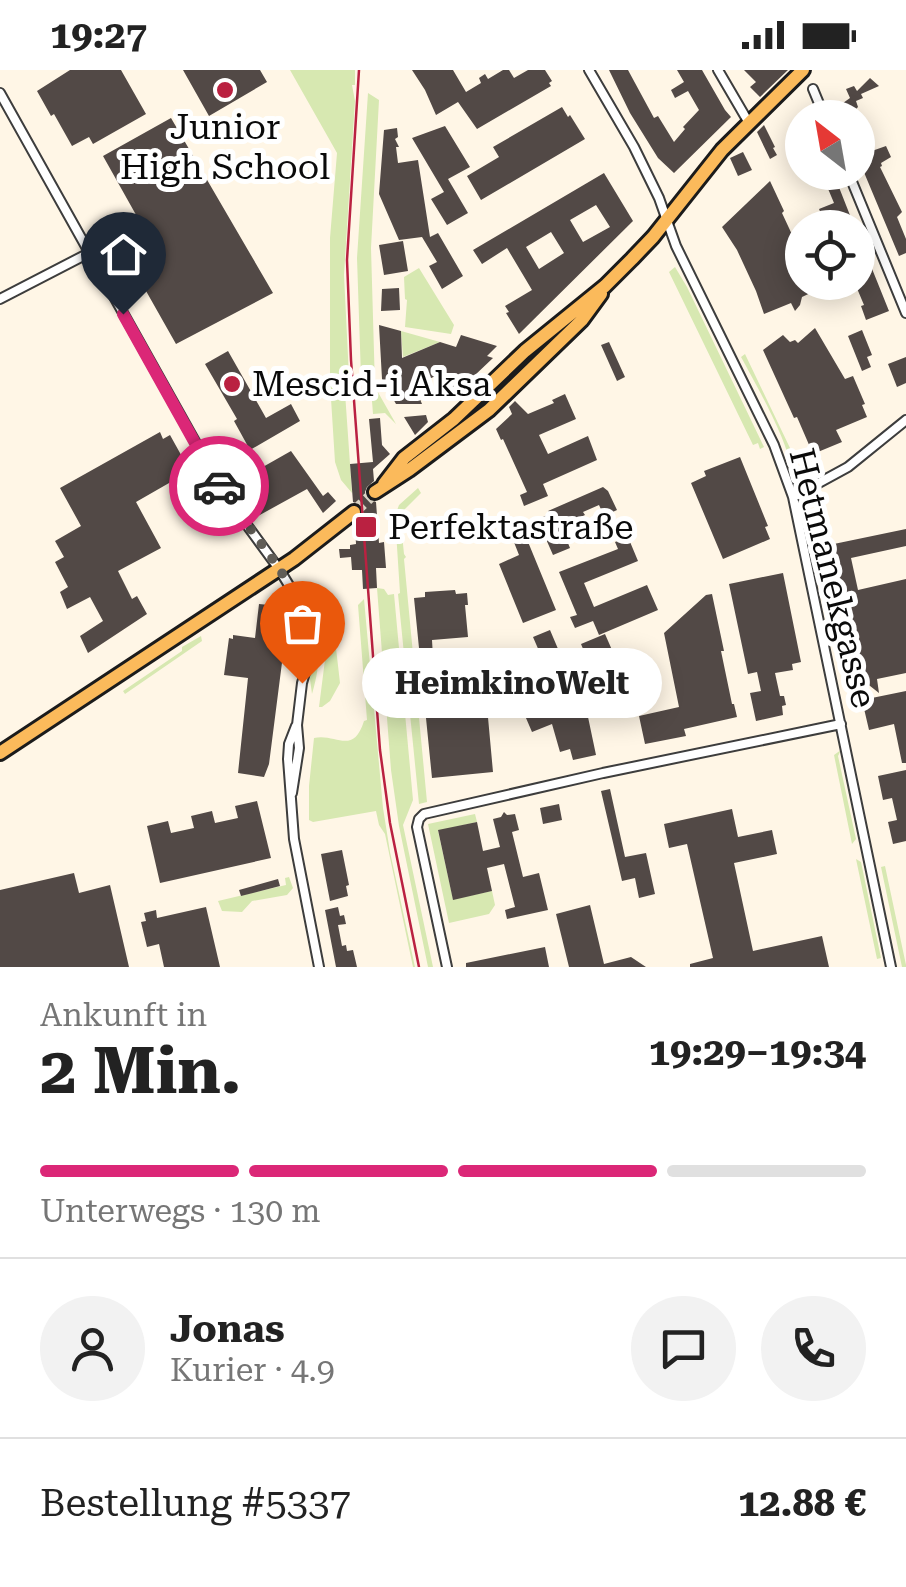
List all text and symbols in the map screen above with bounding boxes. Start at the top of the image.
text: 19:27 [50,13,147,57]
marker: Junior High School [214,79,236,101]
north arrow [785,100,875,190]
map controls [785,100,875,300]
place label: Junior High School [120,107,330,188]
button: locate [785,210,875,300]
pin [81,212,166,315]
icon: home [96,227,151,282]
place label: Mescid-i Aksa [252,364,492,405]
marker: Mescid-i Aksa [221,373,243,395]
courier [169,436,269,536]
street label: Hetmanekgasse [780,444,885,712]
icon: car [192,459,247,514]
place label: Perfektastraße [388,507,634,548]
marker: Perfektastraße [353,514,379,540]
pin [260,581,345,684]
icon: bag [275,596,330,651]
callout: HeimkinoWelt [362,648,662,718]
text: HeimkinoWelt [395,664,629,702]
text: Ankunft in [40,996,207,1034]
text: 19:29–19:34 [649,1030,866,1074]
text: 2 Min. [40,1033,241,1109]
text: Unterwegs · 130 m [40,1192,320,1230]
button: person [40,1296,145,1401]
button: chat [631,1296,736,1401]
button: phone [761,1296,866,1401]
text: Jonas [170,1307,285,1351]
text: Kurier · 4.9 [170,1351,335,1389]
text: Bestellung #5337 [40,1481,351,1525]
text: 12.88 € [738,1481,866,1525]

